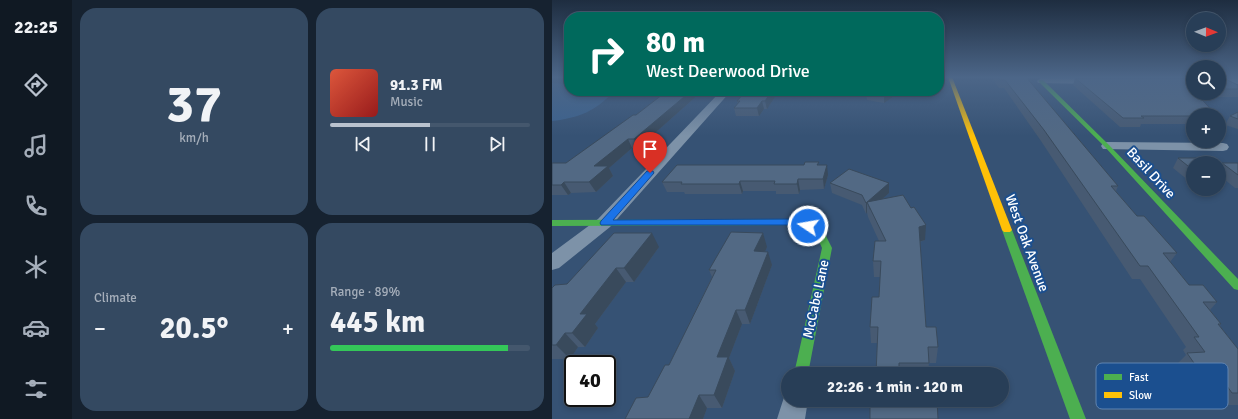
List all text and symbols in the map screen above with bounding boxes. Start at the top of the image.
north arrow [1186,12,1226,52]
map controls [1186,12,1226,196]
text: 22:25 [14,16,58,38]
text: 80 m [646,26,705,60]
icon: right [580,28,632,80]
text: West Deerwood Drive [646,60,810,82]
button: search [1186,60,1226,100]
icon: directions [22,71,50,99]
text: 37 [166,72,222,136]
text: 91.3 FM [390,76,442,94]
text: Music [390,94,423,110]
button: + [1186,108,1226,148]
text: km/h [179,130,209,146]
icon: music [22,132,50,160]
pin [633,132,667,173]
icon: previous [352,133,374,155]
icon: pause [419,133,441,155]
icon: next [486,133,508,155]
icon: arrive [639,138,661,160]
street label: Basil Drive [1123,144,1179,202]
button: − [1186,156,1226,196]
icon: phone [22,192,50,220]
street label: West Oak Avenue [1001,192,1053,294]
position arrow [787,205,829,247]
icon: climate [22,253,50,281]
street label: McCabe Lane [799,258,833,340]
text: Range · 89% [330,284,400,300]
text: Climate [94,290,137,306]
text: 445 km [330,304,425,341]
text: 20.5° [159,310,229,347]
icon: car [22,314,50,342]
text: − [94,315,106,342]
text: + [282,315,294,342]
speed limit sign: 40 [564,355,616,407]
legend [1096,363,1228,409]
text: Fast [1129,371,1149,384]
icon: filters [22,375,50,403]
text: 22:26 · 1 min · 120 m [827,378,963,396]
text: Slow [1129,389,1152,402]

